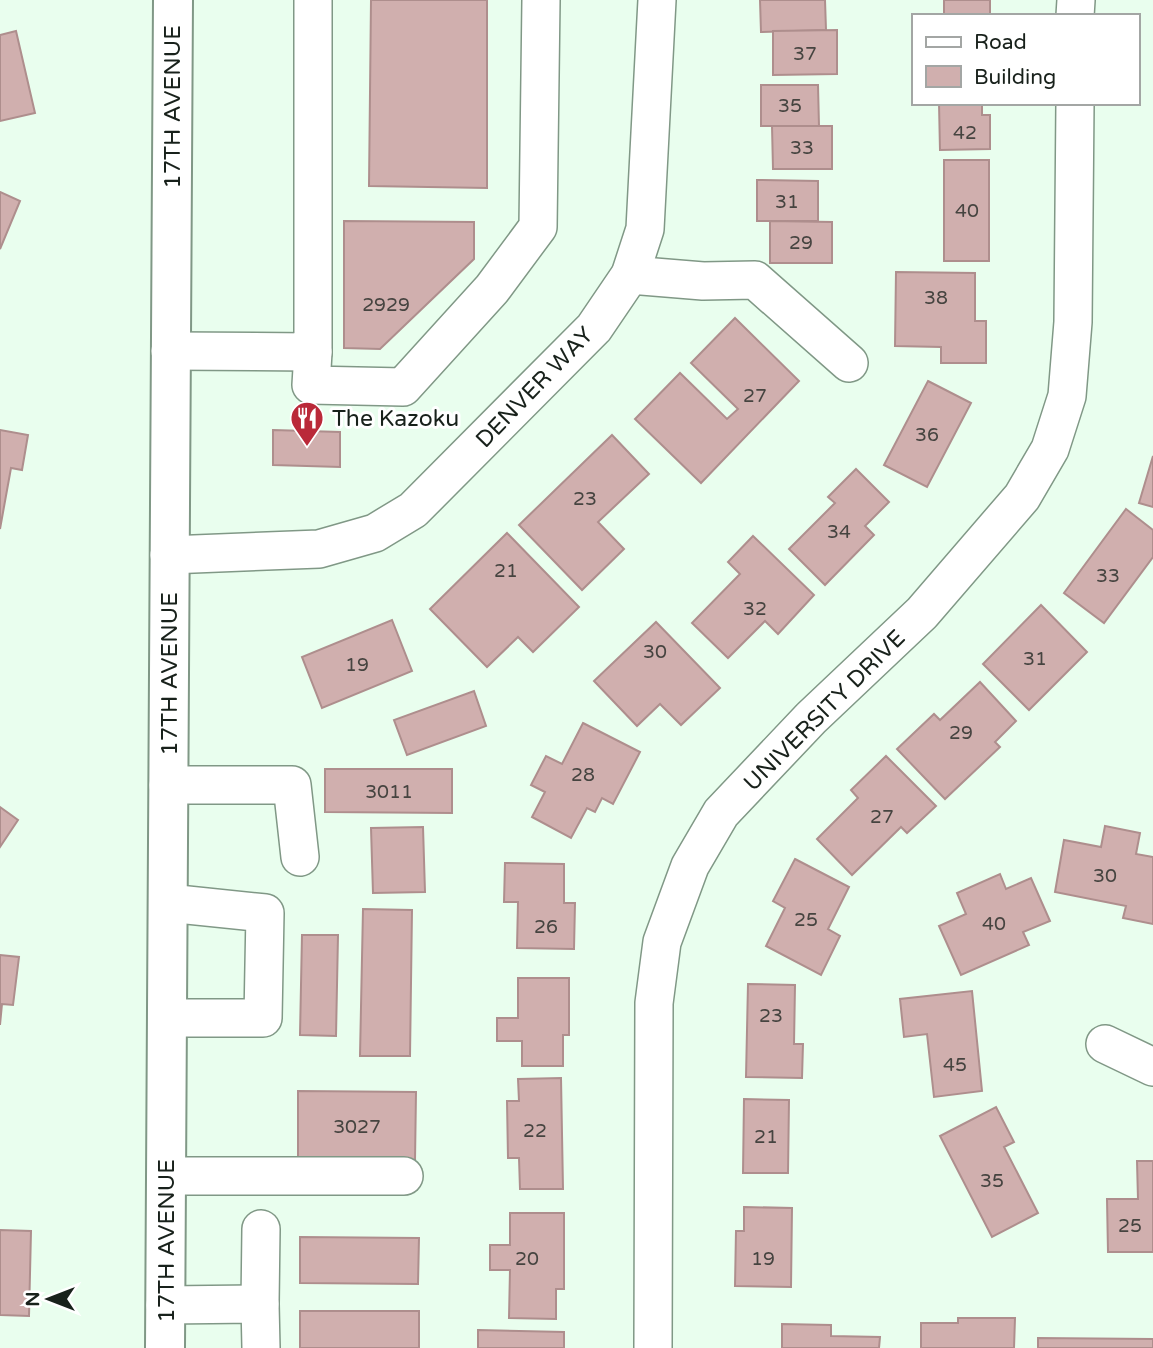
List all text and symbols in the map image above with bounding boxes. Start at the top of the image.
legend [912,14,1139,105]
street label: 17TH AVENUE [159,25,187,189]
text: Road [974,30,1027,55]
house number: 37 [793,43,817,65]
text: Building [974,65,1056,90]
house number: 35 [778,95,802,117]
house number: 42 [953,122,977,144]
house number: 33 [790,137,814,159]
house number: 31 [775,191,799,213]
house number: 40 [955,200,979,222]
house number: 29 [789,232,813,254]
house number: 38 [924,287,948,309]
house number: 2929 [362,294,410,316]
street label: DENVER WAY [470,321,600,454]
house number: 27 [743,385,767,407]
restaurant icon: The Kazoku [288,399,326,448]
place label: The Kazoku [332,405,459,433]
house number: 36 [915,424,939,446]
house number: 23 [573,488,597,510]
house number: 34 [827,521,851,543]
house number: 21 [494,560,518,582]
house number: 33 [1096,565,1120,587]
street label: 17TH AVENUE [156,592,184,756]
house number: 32 [743,598,767,620]
street label: UNIVERSITY DRIVE [738,624,911,797]
house number: 30 [643,641,667,663]
house number: 31 [1023,648,1047,670]
house number: 19 [345,654,369,676]
house number: 29 [949,722,973,744]
house number: 28 [571,764,595,786]
house number: 3011 [365,781,413,803]
house number: 27 [870,806,894,828]
house number: 30 [1093,865,1117,887]
house number: 25 [794,909,818,931]
house number: 40 [982,913,1006,935]
house number: 26 [534,916,558,938]
house number: 23 [759,1005,783,1027]
house number: 45 [943,1054,967,1076]
house number: 3027 [333,1116,381,1138]
house number: 22 [523,1120,547,1142]
house number: 21 [754,1126,778,1148]
street label: 17TH AVENUE [153,1159,181,1323]
house number: 35 [980,1170,1004,1192]
house number: 25 [1118,1215,1142,1237]
house number: 20 [515,1248,539,1270]
house number: 19 [751,1248,775,1270]
north arrow [14,1264,84,1334]
text: N [22,1291,44,1307]

